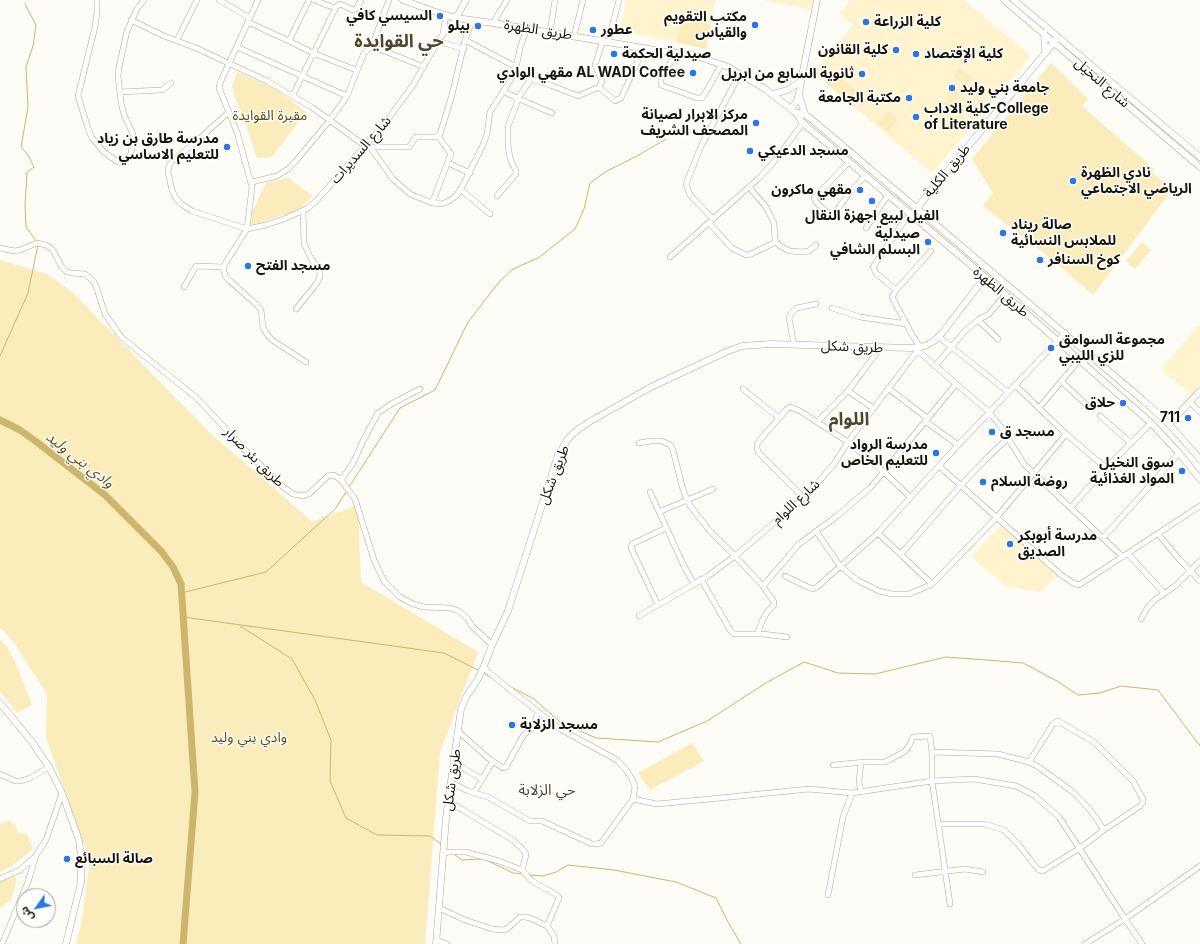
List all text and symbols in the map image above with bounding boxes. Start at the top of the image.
place label: السيسي كافي [346,8,432,24]
place label: مكتب التقويم والقياس [664,9,747,42]
marker: السيسي كافي [435,11,445,21]
place label: كلية الزراعة [874,14,941,30]
street label: طريق الظهرة [503,16,573,44]
marker: كلية الزراعة [861,17,871,27]
place label: بيلو [448,18,470,34]
marker: مكتب التقويم والقياس [750,20,760,30]
marker: بيلو [473,21,483,31]
place label: عطور [601,22,633,38]
marker: عطور [588,25,598,35]
district label: حي القوايدة [354,31,444,53]
place label: كلية القانون [818,42,888,58]
marker: كلية القانون [891,45,901,55]
place label: صيدلية الحكمة [622,46,711,62]
place label: كلية الإقتصاد [924,46,1003,62]
marker: صيدلية الحكمة [609,49,619,59]
marker: كلية الإقتصاد [911,49,921,59]
street label: شارع النخيل [1071,55,1133,111]
place label: مقهي الوادي AL WADI Coffee [497,65,685,81]
place label: ثانوية السابع من ابريل [721,66,854,82]
marker: مقهي الوادي AL WADI Coffee [688,68,698,78]
marker: ثانوية السابع من ابريل [857,69,867,79]
place label: جامعة بني وليد [960,80,1049,96]
marker: جامعة بني وليد [947,83,957,93]
place label: مكتبة الجامعة [818,90,901,106]
marker: مكتبة الجامعة [904,93,914,103]
place label: كلية الاداب-College of Literature [924,101,1049,134]
place label: مركز الابرار لصيانة المصحف الشريف [640,107,748,140]
park label: مقبرة القوايدة [233,108,307,124]
marker: كلية الاداب-College of Literature [911,112,921,122]
street label: شارع السديرات [327,113,395,187]
marker: مركز الابرار لصيانة المصحف الشريف [751,118,761,128]
place label: مدرسة طارق بن زياد للتعليم الاساسي [97,131,219,164]
street label: طريق الكلية [920,141,974,201]
marker: مدرسة طارق بن زياد للتعليم الاساسي [222,142,232,152]
place label: مسجد الدعيكي [758,143,849,159]
marker: مسجد الدعيكي [745,146,755,156]
place label: نادي الظهرة الرياضي الاجتماعي [1081,165,1192,198]
marker: نادي الظهرة الرياضي الاجتماعي [1068,176,1078,186]
place label: مقهي ماكرون [771,182,852,198]
marker: مقهي ماكرون [855,185,865,195]
marker: الفيل لبيع اجهزة النقال [867,196,877,206]
place label: الفيل لبيع اجهزة النقال [805,208,939,224]
place label: صالة ريناد للملابس النسائية [1011,217,1116,250]
place label: صيدلية البسلم الشافي [830,226,920,258]
marker: صالة ريناد للملابس النسائية [998,228,1008,238]
marker: صيدلية البسلم الشافي [923,237,933,247]
place label: كوخ السنافر [1048,252,1120,268]
marker: كوخ السنافر [1035,255,1045,265]
place label: مسجد الفتح [256,258,330,274]
marker: مسجد الفتح [243,261,253,271]
street label: طريق الظهرة [970,263,1032,321]
place label: مجموعة السوامق للزي الليبي [1059,332,1165,364]
street label: طريق شكل [821,338,883,356]
marker: مجموعة السوامق للزي الليبي [1046,343,1056,353]
place label: حلاق [1085,395,1115,411]
marker: حلاق [1118,398,1128,408]
district label: اللوام [829,409,869,431]
place label: 711 [1160,410,1180,426]
marker: 711 [1183,413,1193,423]
street label: طريق بئر صرار [220,423,288,491]
place label: مسجد ق [1000,424,1055,440]
marker: مسجد ق [987,427,997,437]
water label: وادي بني وليد [42,428,118,492]
place label: مدرسة الرواد للتعليم الخاص [841,437,928,470]
street label: طريق شكل [535,443,573,507]
marker: مدرسة الرواد للتعليم الخاص [931,448,941,458]
place label: سوق النخيل المواد الغذائية [1090,455,1174,488]
marker: سوق النخيل المواد الغذائية [1177,466,1187,476]
place label: روضة السلام [991,474,1068,490]
street label: شارع اللوام [769,476,823,528]
marker: روضة السلام [978,477,988,487]
place label: مدرسة أبوبكر الصديق [1018,528,1097,560]
marker: مدرسة أبوبكر الصديق [1005,539,1015,549]
place label: مسجد الزلابة [520,717,598,733]
marker: مسجد الزلابة [507,720,517,730]
park label: وادي بني وليد [211,730,287,746]
street label: طريق شكل [439,748,465,812]
district label: حي الزلابة [518,781,576,799]
place label: صالة السبائع [75,851,153,867]
marker: صالة السبائع [62,854,72,864]
north arrow [16,888,56,928]
text: ش [17,904,37,924]

